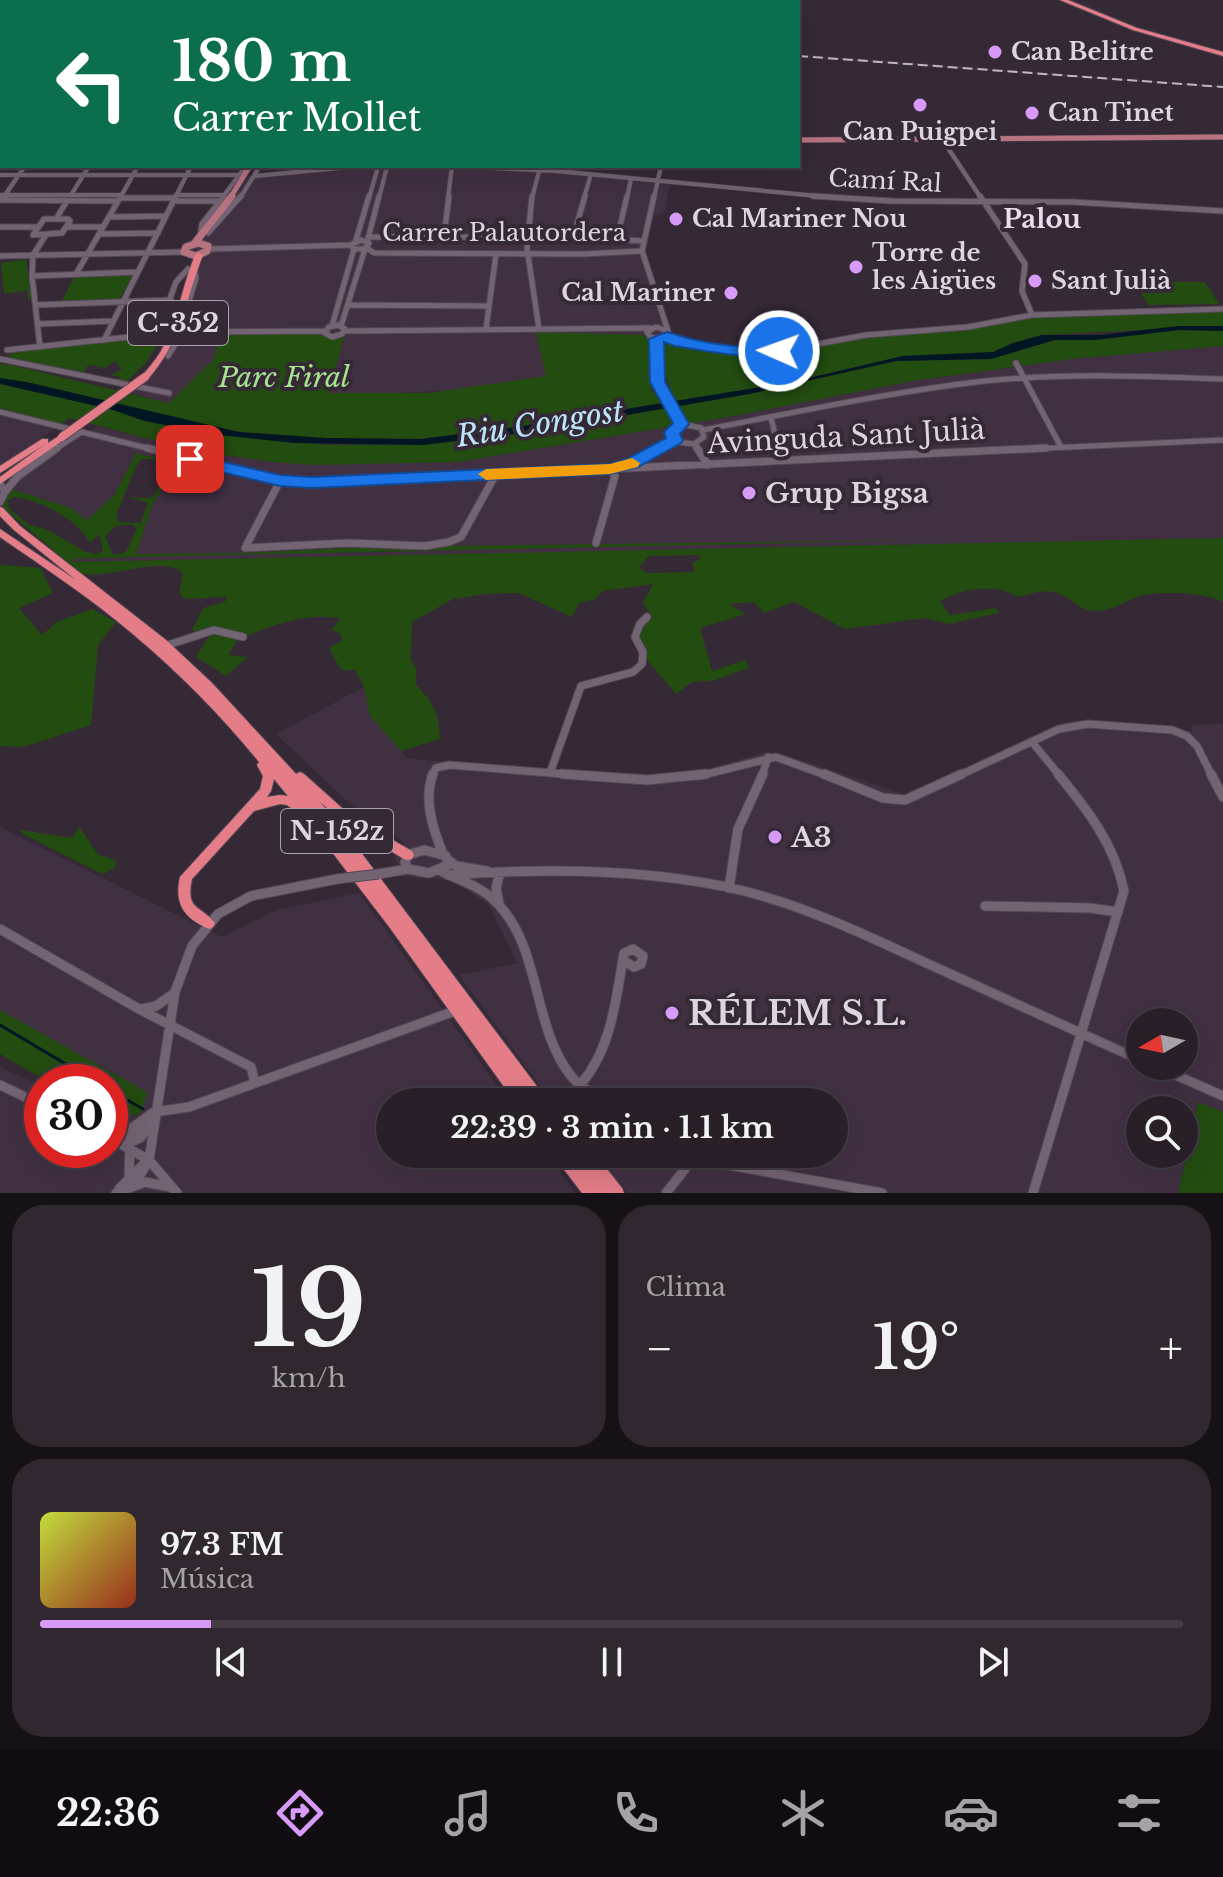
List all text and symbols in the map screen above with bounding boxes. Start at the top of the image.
text: 180 m [172,27,351,96]
icon: left [40,32,144,136]
place label: Can Belitre [1011,37,1154,66]
marker: Can Belitre [986,43,1004,61]
text: Carrer Mollet [172,96,421,141]
marker: Can Puigpei [911,96,929,114]
place label: Can Tinet [1048,98,1174,127]
marker: Can Tinet [1023,104,1041,122]
place label: Can Puigpei [843,117,997,146]
street label: Camí Ral [828,163,943,198]
district label: Palou [1003,203,1082,235]
place label: Cal Mariner Nou [692,204,906,233]
marker: Cal Mariner Nou [667,210,685,228]
street label: Carrer Palautordera [382,218,627,247]
place label: Torre de les Aigües [872,238,996,295]
marker: Torre de les Aigües [847,258,865,276]
place label: Sant Julià [1051,266,1171,295]
marker: Sant Julià [1026,272,1044,290]
place label: Cal Mariner [561,278,715,307]
marker: Cal Mariner [722,284,740,302]
road number: C-352 [128,301,228,345]
position arrow [737,309,821,393]
park label: Parc Firal [217,360,350,395]
water label: Riu Congost [453,392,626,455]
street label: Avinguda Sant Julià [705,412,986,461]
pin [156,425,224,493]
icon: arrive [168,437,212,481]
place label: Grup Bigsa [765,476,929,511]
marker: Grup Bigsa [740,484,758,502]
road number: N-152z [281,809,393,853]
place label: A3 [790,820,832,855]
marker: A3 [766,828,784,846]
place label: RÉLEM S.L. [688,992,907,1034]
marker: RÉLEM S.L. [663,1004,681,1022]
north arrow [1126,1008,1198,1080]
map controls [1126,1008,1198,1168]
speed limit sign: 30 [24,1064,128,1168]
button: search [1126,1096,1198,1168]
text: 22:39 · 3 min · 1.1 km [450,1109,774,1146]
text: 19 [251,1245,366,1374]
text: Clima [646,1271,726,1303]
text: 19° [873,1311,959,1385]
text: − [646,1321,673,1376]
text: + [1159,1321,1183,1376]
text: km/h [272,1362,346,1394]
text: 97.3 FM [160,1526,284,1563]
text: Música [160,1563,254,1595]
icon: previous [209,1640,253,1684]
icon: pause [590,1640,634,1684]
icon: next [971,1640,1015,1684]
icon: directions [272,1785,328,1841]
icon: music [440,1785,496,1841]
icon: phone [608,1785,664,1841]
icon: climate [775,1785,831,1841]
icon: car [943,1785,999,1841]
icon: filters [1111,1785,1167,1841]
text: 22:36 [56,1791,160,1836]

